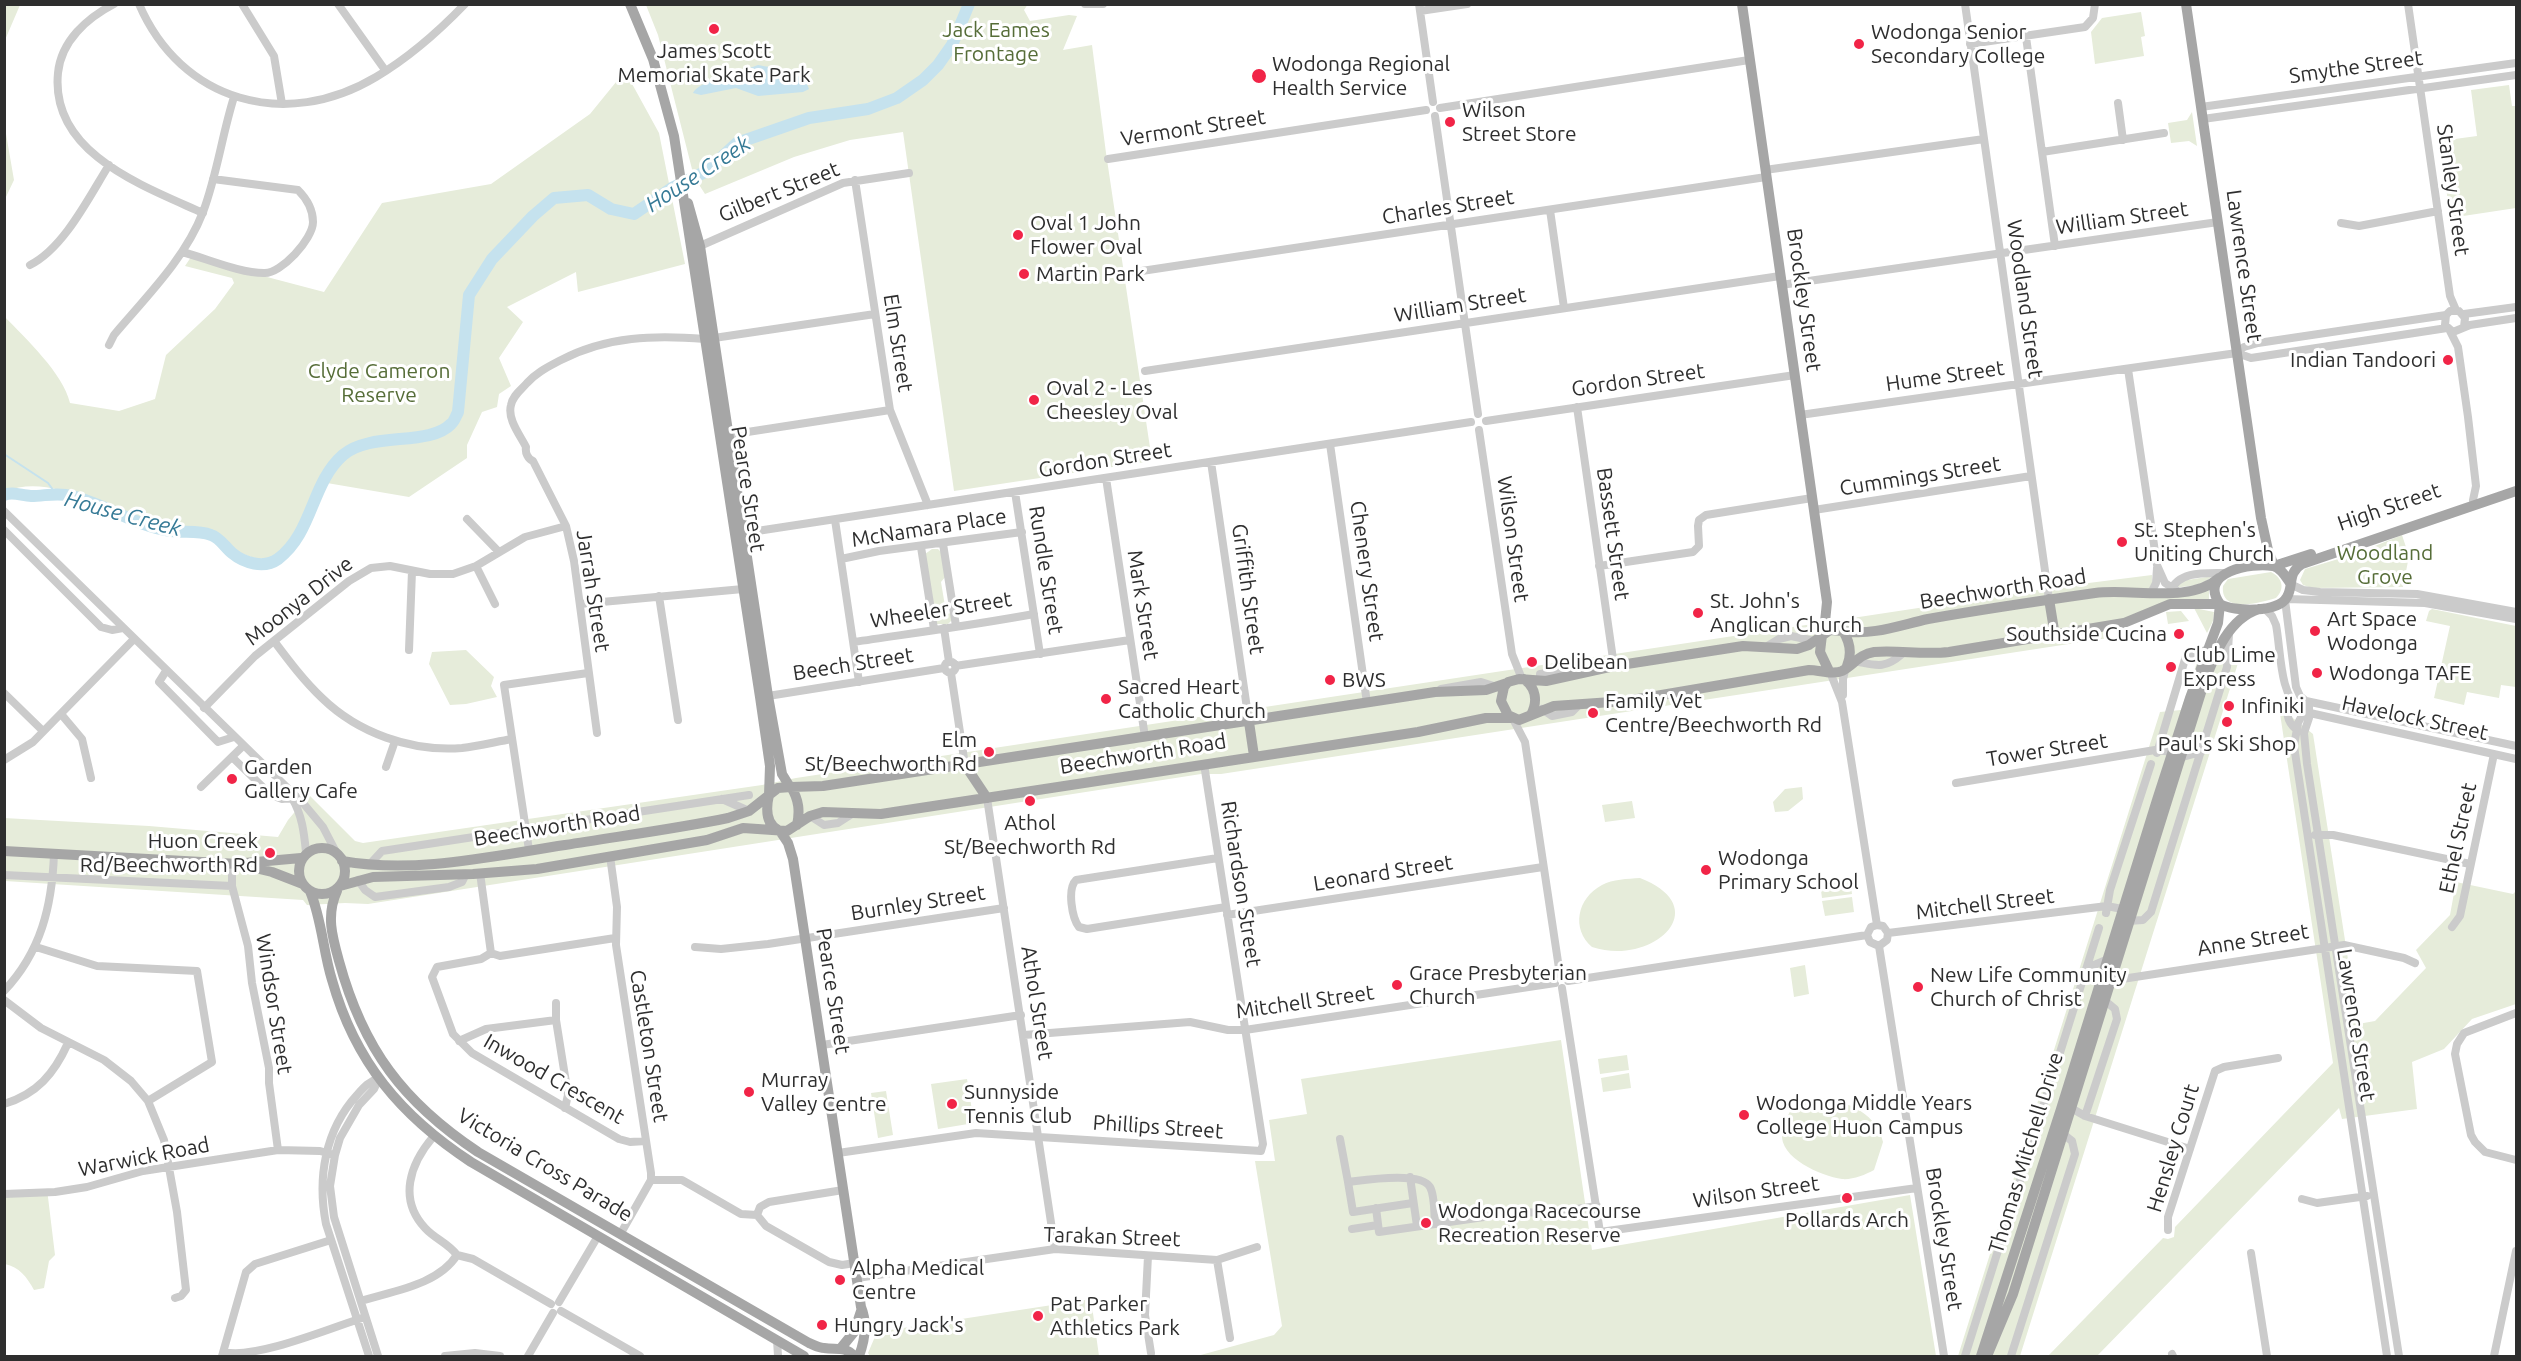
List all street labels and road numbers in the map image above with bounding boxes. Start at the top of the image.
street label: Smythe Street [2288,45,2424,89]
street label: Vermont Street [1119,104,1267,152]
street label: Stanley Street [2431,123,2475,257]
street label: Gilbert Street [715,156,843,228]
street label: Charles Street [1380,184,1516,230]
street label: Lawrence Street [2221,188,2267,344]
street label: William Street [2054,196,2190,240]
street label: Woodland Street [2001,218,2049,380]
street label: Brockley Street [1781,227,1827,373]
street label: William Street [1392,282,1528,328]
street label: Elm Street [878,292,918,394]
street label: Hume Street [1884,355,2006,397]
street label: Gordon Street [1570,358,1706,402]
street label: Pearce Street [726,424,770,554]
street label: Gordon Street [1037,437,1173,483]
street label: Cummings Street [1838,451,2002,501]
street label: Bassett Street [1591,466,1635,602]
street label: Wilson Street [1492,474,1534,604]
street label: High Street [2334,478,2444,536]
street label: Chenery Street [1345,499,1389,643]
street label: McNamara Place [850,503,1008,553]
street label: Rundle Street [1023,504,1069,636]
street label: Griffith Street [1226,522,1270,656]
street label: Jarrah Street [571,528,615,654]
street label: Mark Street [1122,548,1164,662]
street label: Moonya Drive [240,551,358,651]
street label: Beechworth Road [1918,563,2088,615]
street label: Wheeler Street [868,586,1014,634]
street label: Beech Street [791,642,915,686]
street label: Havelock Street [2340,690,2490,746]
street label: Beechworth Road [1058,728,1228,780]
street label: Tower Street [1985,728,2109,772]
street label: Ethel Street [2434,780,2482,896]
street label: Richardson Street [1215,799,1267,969]
street label: Beechworth Road [472,800,642,852]
street label: Leonard Street [1311,850,1455,896]
street label: Burnley Street [849,880,987,926]
street label: Mitchell Street [1914,883,2056,925]
street label: Anne Street [2195,919,2311,961]
street label: Pearce Street [811,926,855,1056]
street label: Windsor Street [250,932,298,1076]
street label: Athol Street [1016,944,1058,1062]
street label: Lawrence Street [2332,947,2380,1103]
street label: Castleton Street [625,968,673,1124]
street label: Mitchell Street [1234,980,1376,1024]
street label: Inwood Crescent [479,1029,629,1129]
street label: Thomas Mitchell Drive [1983,1049,2069,1257]
street label: Hensley Court [2142,1081,2204,1215]
street label: Victoria Cross Parade [453,1103,637,1227]
street label: Phillips Street [1092,1110,1224,1144]
street label: Warwick Road [76,1132,212,1182]
street label: Brockley Street [1920,1166,1968,1312]
street label: Wilson Street [1691,1171,1821,1213]
street label: Tarakan Street [1043,1222,1181,1252]

